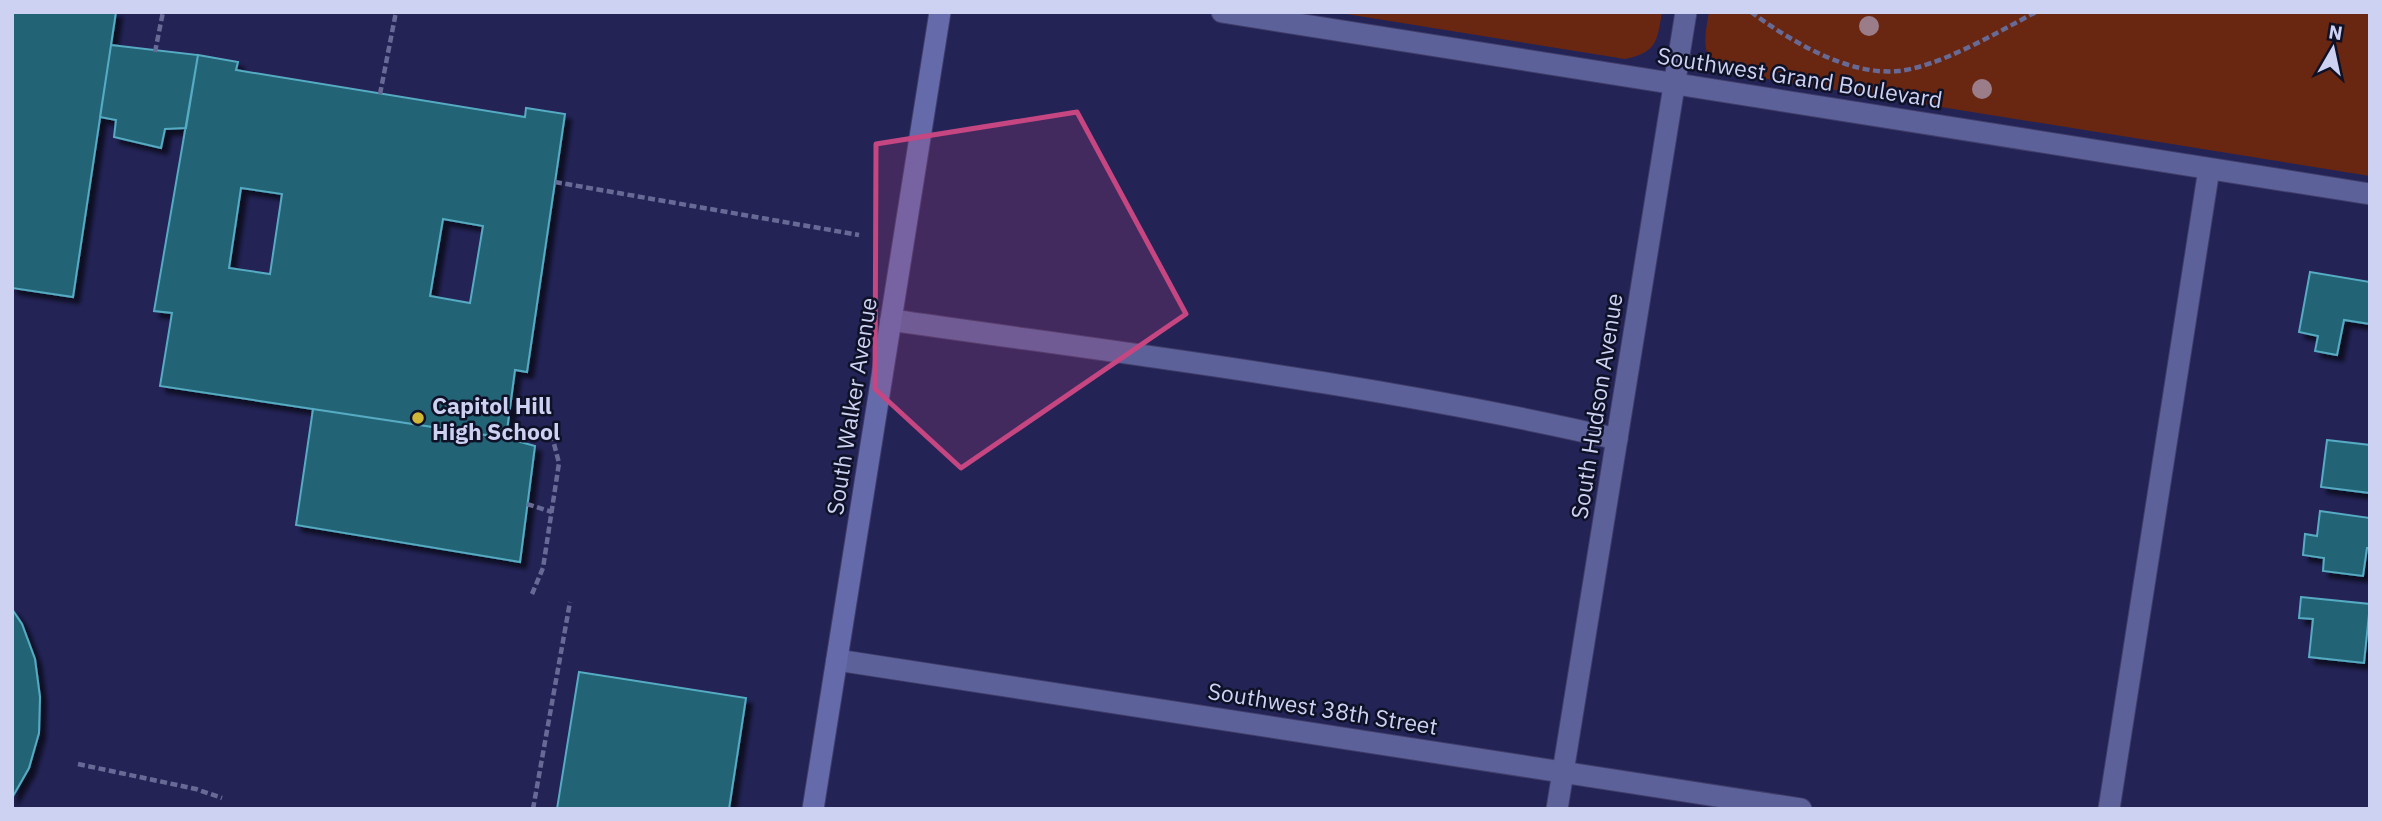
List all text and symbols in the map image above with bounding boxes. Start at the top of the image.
north arrow [2298,14,2368,84]
text: N [2327,19,2344,45]
street label: Southwest Grand Boulevard [1655,40,1945,114]
street label: South Hudson Avenue [1563,291,1629,521]
street label: South Walker Avenue [819,295,883,517]
place label: Capitol Hill High School [432,390,560,446]
marker: Capitol Hill High School [410,410,426,426]
street label: Southwest 38th Street [1206,675,1440,741]

